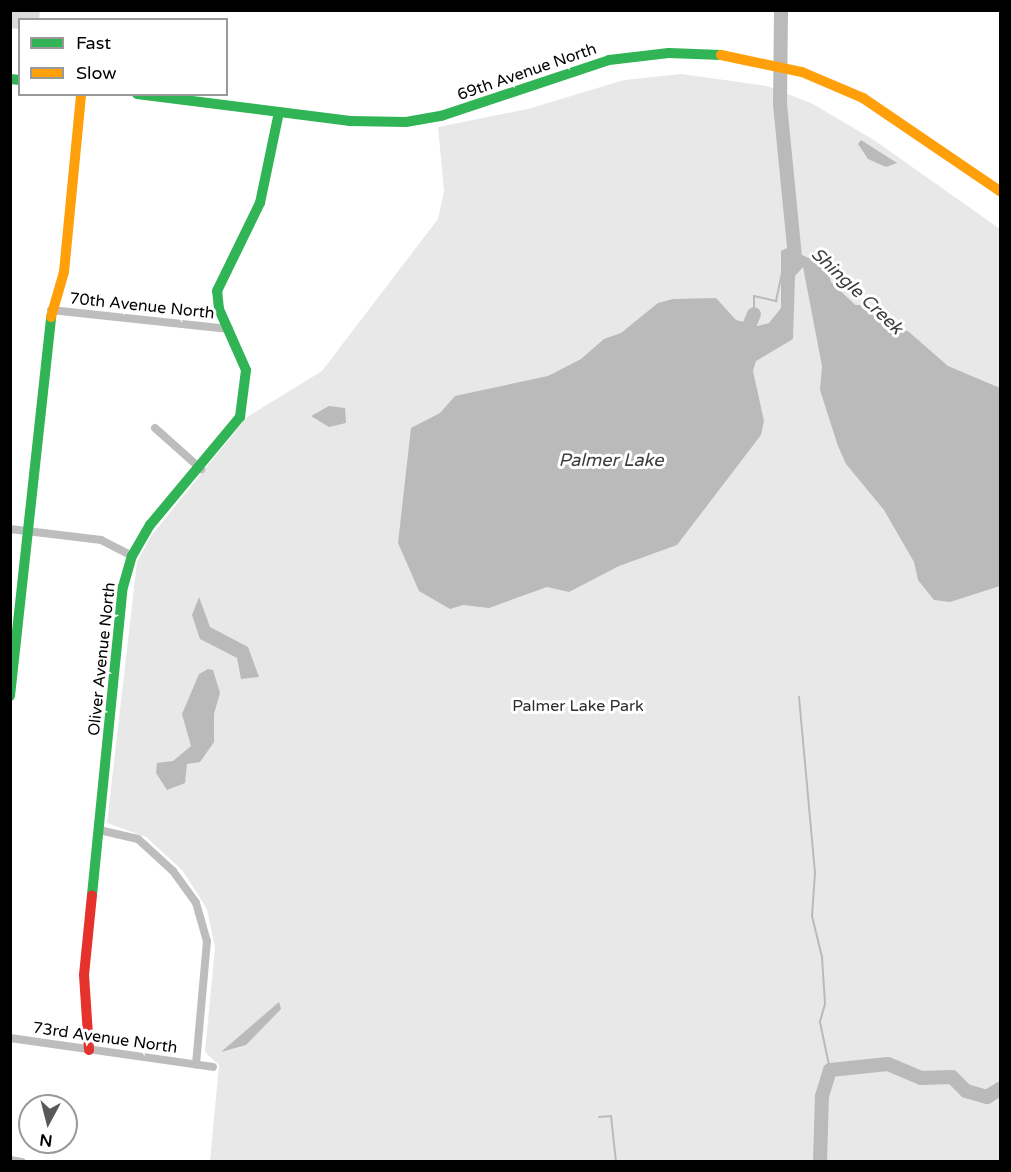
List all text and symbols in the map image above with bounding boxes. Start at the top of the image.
legend [18,18,228,96]
text: Fast [76,32,111,54]
street label: 69th Avenue North [455,39,599,105]
text: Slow [76,62,117,84]
water label: Shingle Creek [807,243,907,339]
street label: 70th Avenue North [68,289,216,323]
water label: Palmer Lake [559,449,663,471]
street label: Oliver Avenue North [84,581,120,737]
park label: Palmer Lake Park [512,696,644,716]
street label: 73rd Avenue North [31,1018,179,1058]
north arrow [18,1094,78,1154]
text: N [38,1129,54,1151]

